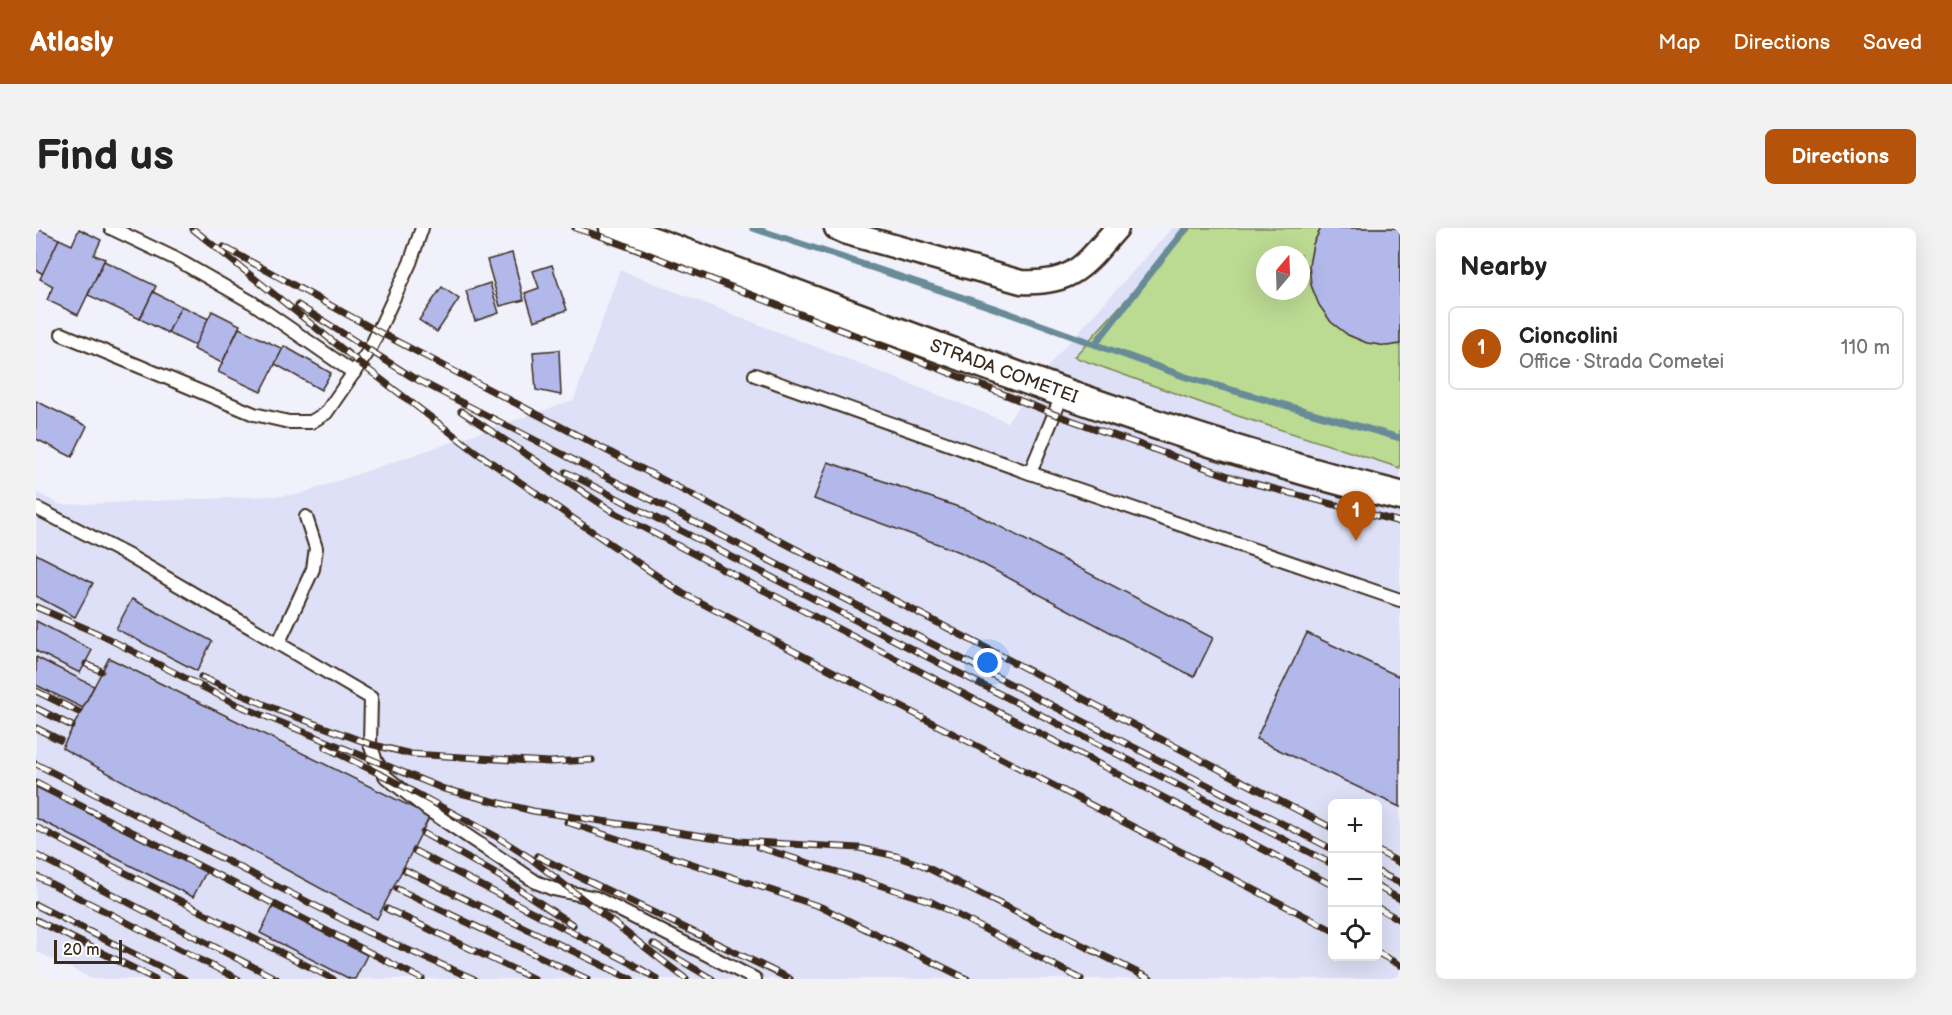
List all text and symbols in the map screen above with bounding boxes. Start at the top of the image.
text: Atlasly [30,26,113,59]
text: Map [1658,30,1701,55]
text: Directions [1734,30,1830,55]
text: Saved [1863,30,1922,55]
button: Directions [1765,129,1916,184]
text: Find us [36,131,174,182]
north arrow [1256,246,1310,300]
text: Nearby [1460,252,1547,283]
text: Cioncolini [1519,323,1618,350]
street label: STRADA COMETEI [927,335,1081,408]
text: 1 [1477,336,1486,360]
text: 110 m [1841,336,1890,360]
text: Office · Strada Cometei [1519,350,1724,374]
pin: 1 [1336,492,1376,541]
your location [973,648,1002,677]
map controls [1328,799,1382,961]
button: + [1328,799,1382,853]
button: − [1328,853,1382,907]
button: locate [1328,907,1382,961]
scale bar [54,937,122,964]
text: 20 m [63,941,99,960]

